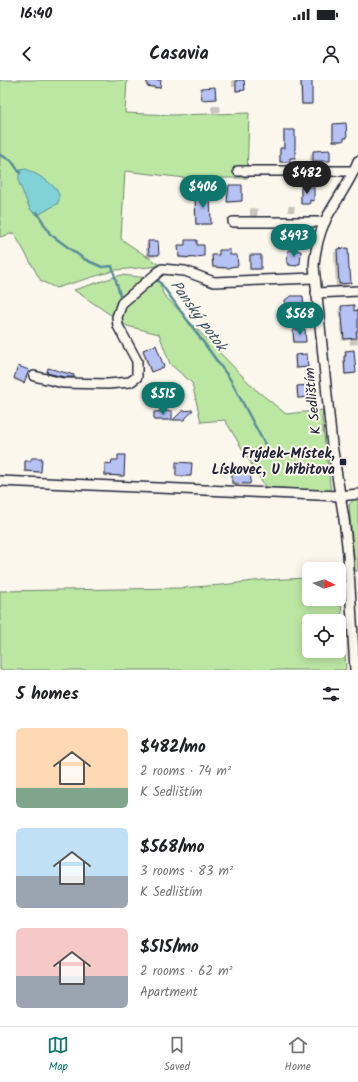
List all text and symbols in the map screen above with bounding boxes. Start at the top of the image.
text: 16:40 [20,2,52,26]
text: Casavia [149,40,209,69]
icon: back [16,43,38,65]
icon: person [320,43,342,65]
pin: $482 [283,161,331,195]
text: $482 [292,163,322,184]
pin: $406 [179,175,227,209]
text: $406 [189,177,217,198]
pin: $493 [270,224,318,258]
text: $493 [280,226,308,247]
water label: Panský potok [164,275,233,358]
pin: $568 [276,302,324,336]
text: $568 [286,304,315,325]
street label: K Sedlištím [299,366,327,436]
pin: $515 [139,382,187,416]
text: $515 [151,384,175,405]
place label: Frýdek-Místek, Lískovec, U hřbitova [212,443,335,481]
marker: Frýdek-Místek, Lískovec, U hřbitova [338,457,348,467]
north arrow [302,562,346,606]
map controls [302,562,346,658]
button: locate [302,614,346,658]
text: 5 homes [16,681,79,708]
icon: filters [320,683,342,705]
text: $482/mo [140,734,206,761]
icon: home [48,744,96,792]
text: 2 rooms · 74 m² [140,761,231,782]
text: K Sedlištím [140,782,202,803]
text: $568/mo [140,834,204,861]
icon: home [48,844,96,892]
text: 3 rooms · 83 m² [140,861,233,882]
text: K Sedlištím [140,882,202,903]
text: $515/mo [140,934,199,961]
icon: home [48,944,96,992]
text: 2 rooms · 62 m² [140,961,233,982]
text: Apartment [140,982,198,1003]
tab: Map [47,1034,69,1076]
tab: Saved [164,1034,190,1076]
tab: Home [285,1034,311,1076]

